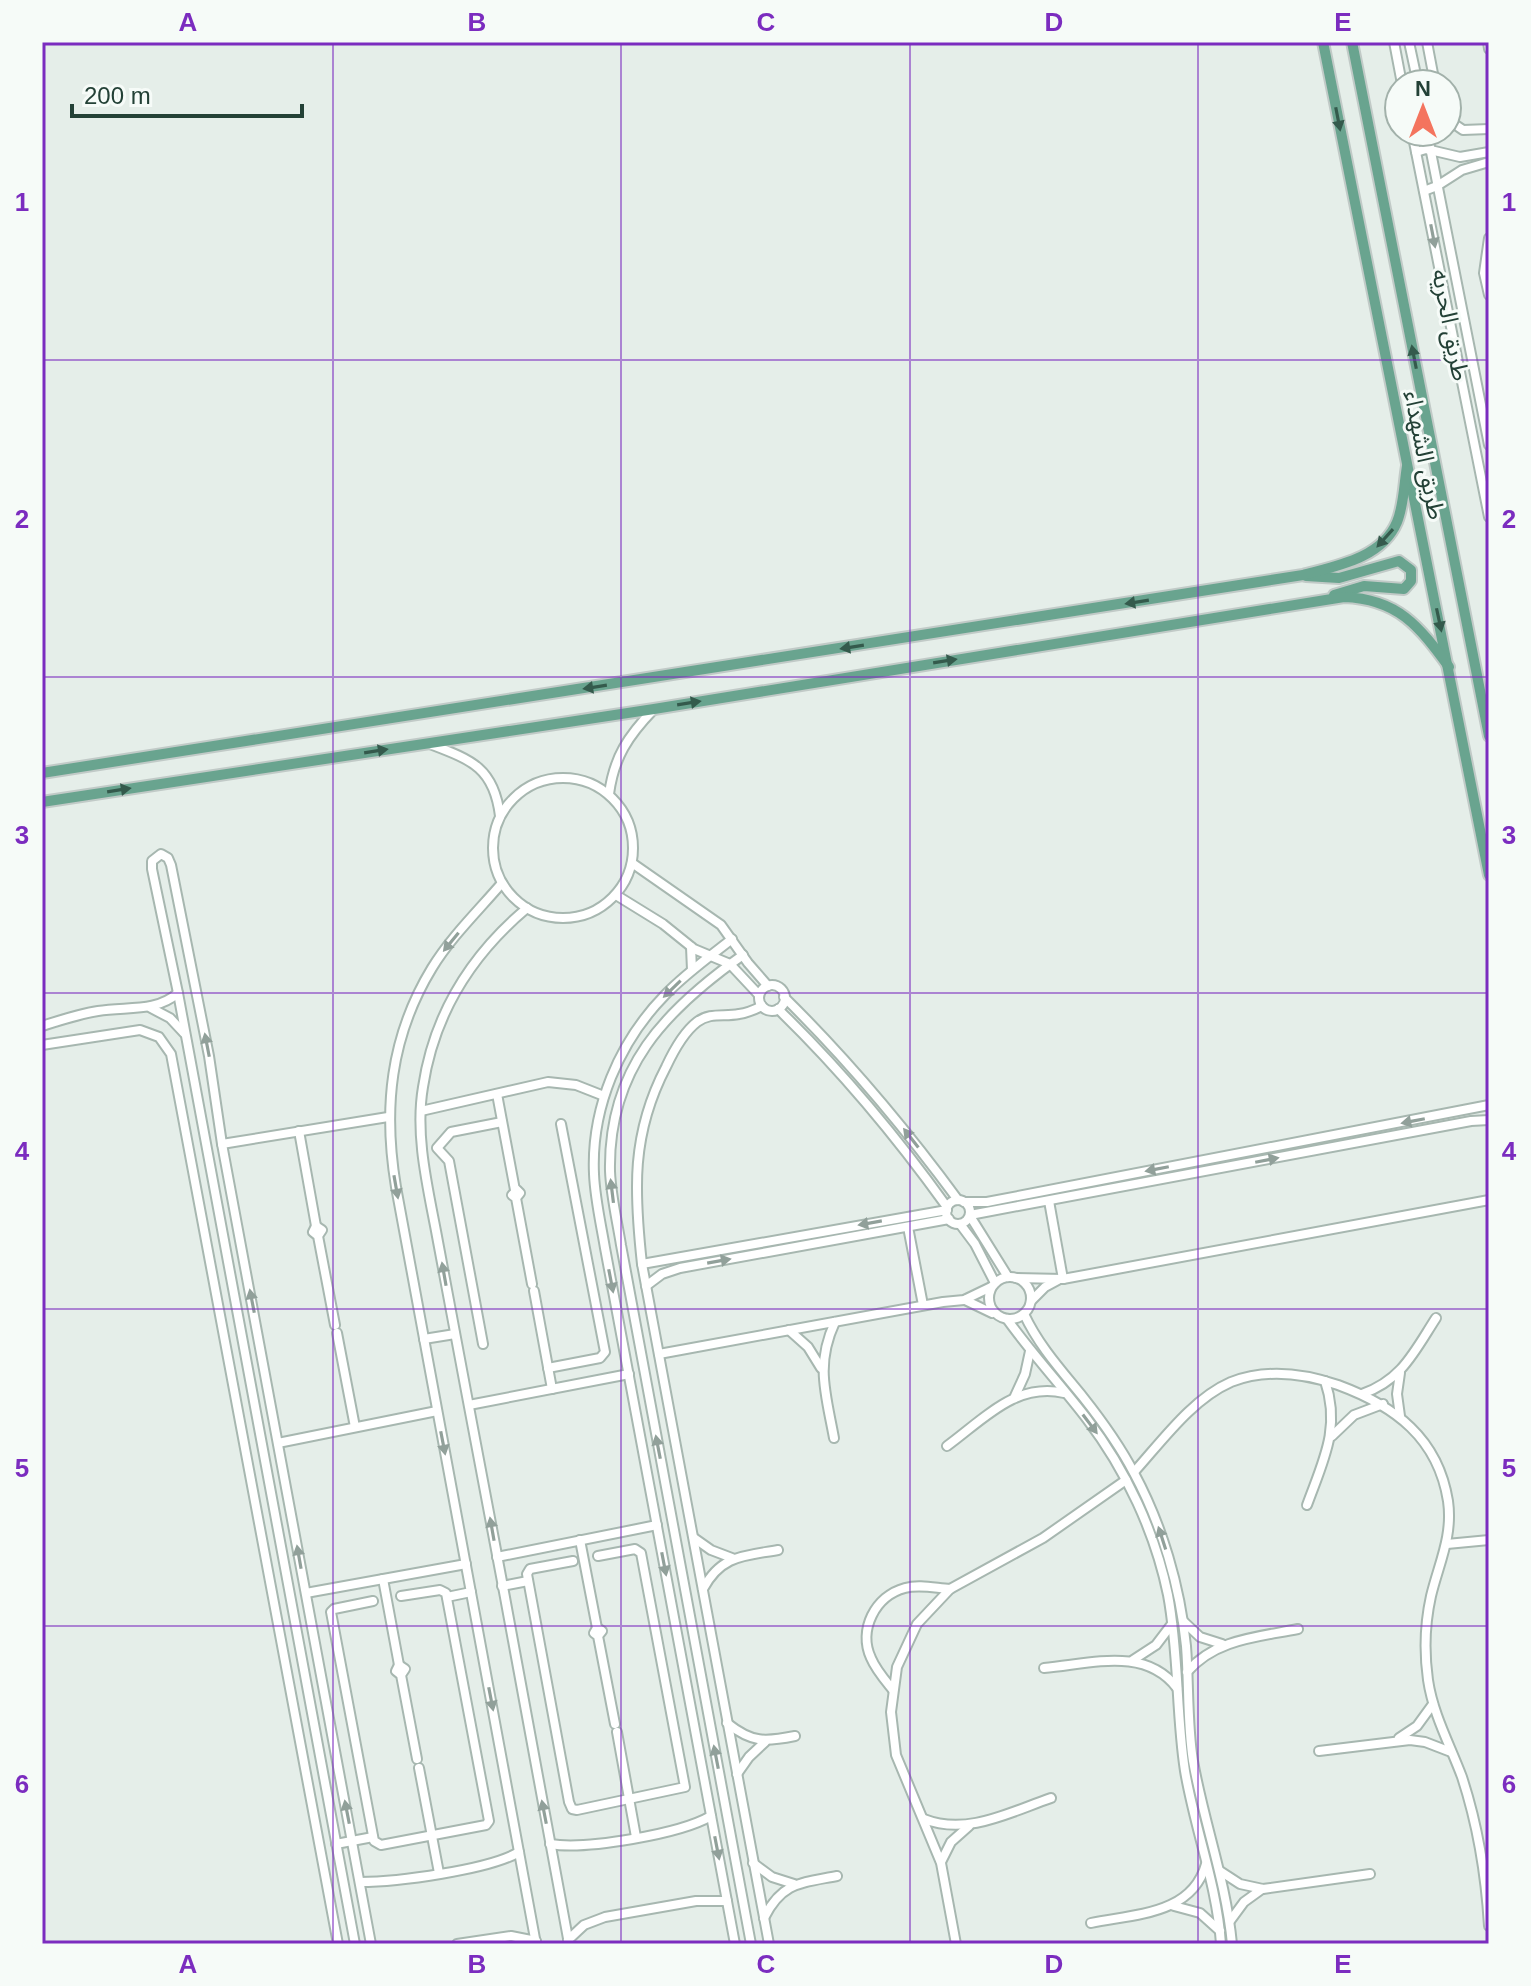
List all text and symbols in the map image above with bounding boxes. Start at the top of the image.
text: A [179,7,198,37]
text: B [468,7,486,37]
text: C [757,7,776,37]
text: D [1045,7,1063,37]
text: E [1334,7,1352,37]
scale bar [72,68,302,118]
north arrow [1383,68,1463,148]
text: N [1415,76,1431,101]
text: 200 m [84,82,151,109]
one-way arrow [1332,106,1344,131]
text: 1 [15,187,29,217]
text: 1 [1502,187,1516,217]
one-way arrow [1427,224,1440,249]
street label: طريق الحريه [1425,267,1475,383]
one-way arrow [1407,344,1420,369]
street label: طريق الشهداء [1397,388,1451,522]
text: 2 [15,504,29,534]
text: 2 [1502,504,1516,534]
one-way arrow [1376,529,1394,548]
one-way arrow [1124,596,1149,609]
one-way arrow [1433,608,1446,633]
one-way arrow [839,641,864,653]
one-way arrow [933,654,958,667]
one-way arrow [582,681,607,693]
one-way arrow [676,696,701,709]
one-way arrow [364,744,389,757]
one-way arrow [107,783,132,796]
text: 3 [15,820,29,850]
text: 3 [1502,820,1516,850]
one-way arrow [443,932,460,953]
one-way arrow [663,979,682,997]
one-way arrow [200,1032,212,1057]
one-way arrow [1400,1116,1425,1128]
one-way arrow [903,1128,920,1148]
text: 4 [15,1136,30,1166]
text: 4 [1502,1136,1517,1166]
one-way arrow [1254,1153,1279,1165]
one-way arrow [1145,1164,1170,1176]
one-way arrow [390,1175,402,1200]
one-way arrow [605,1178,618,1203]
one-way arrow [857,1218,882,1230]
one-way arrow [706,1255,731,1267]
one-way arrow [437,1261,449,1286]
one-way arrow [606,1269,618,1294]
one-way arrow [245,1288,257,1313]
one-way arrow [1082,1413,1098,1435]
one-way arrow [438,1431,450,1456]
one-way arrow [652,1434,664,1459]
text: 5 [15,1453,29,1483]
text: 5 [1502,1453,1516,1483]
one-way arrow [485,1516,497,1541]
one-way arrow [1155,1526,1167,1550]
one-way arrow [293,1544,305,1569]
one-way arrow [659,1552,671,1577]
one-way arrow [485,1686,497,1711]
one-way arrow [710,1744,722,1769]
text: 6 [15,1769,29,1799]
text: 6 [1502,1769,1516,1799]
one-way arrow [340,1800,352,1825]
one-way arrow [538,1800,550,1825]
one-way arrow [711,1835,723,1860]
text: A [179,1949,198,1979]
text: B [468,1949,486,1979]
text: C [757,1949,776,1979]
text: D [1045,1949,1063,1979]
text: E [1334,1949,1352,1979]

